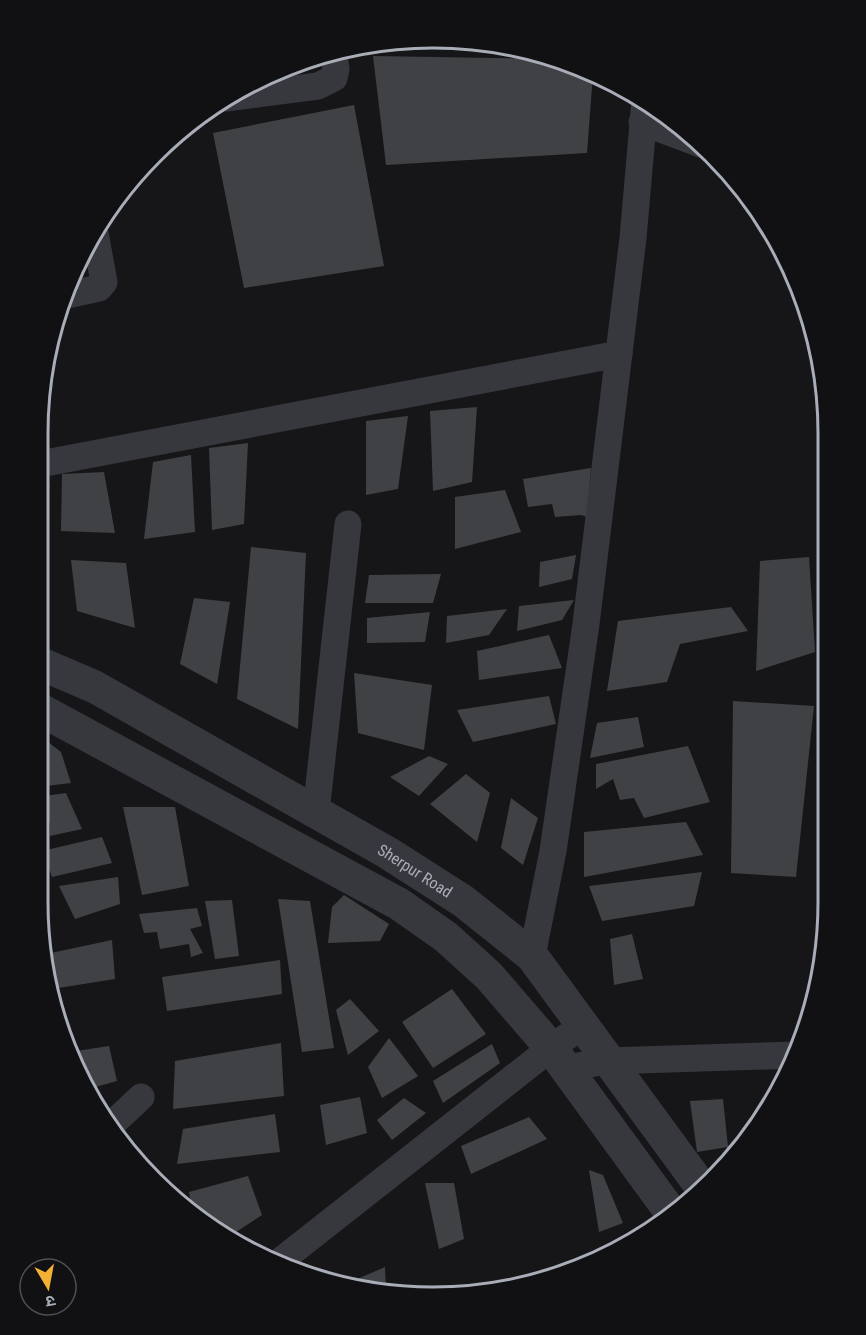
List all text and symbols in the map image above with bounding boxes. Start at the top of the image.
street label: Sherpur Road [375,840,456,901]
north arrow [18,1257,78,1317]
text: उ [44,1291,57,1312]

